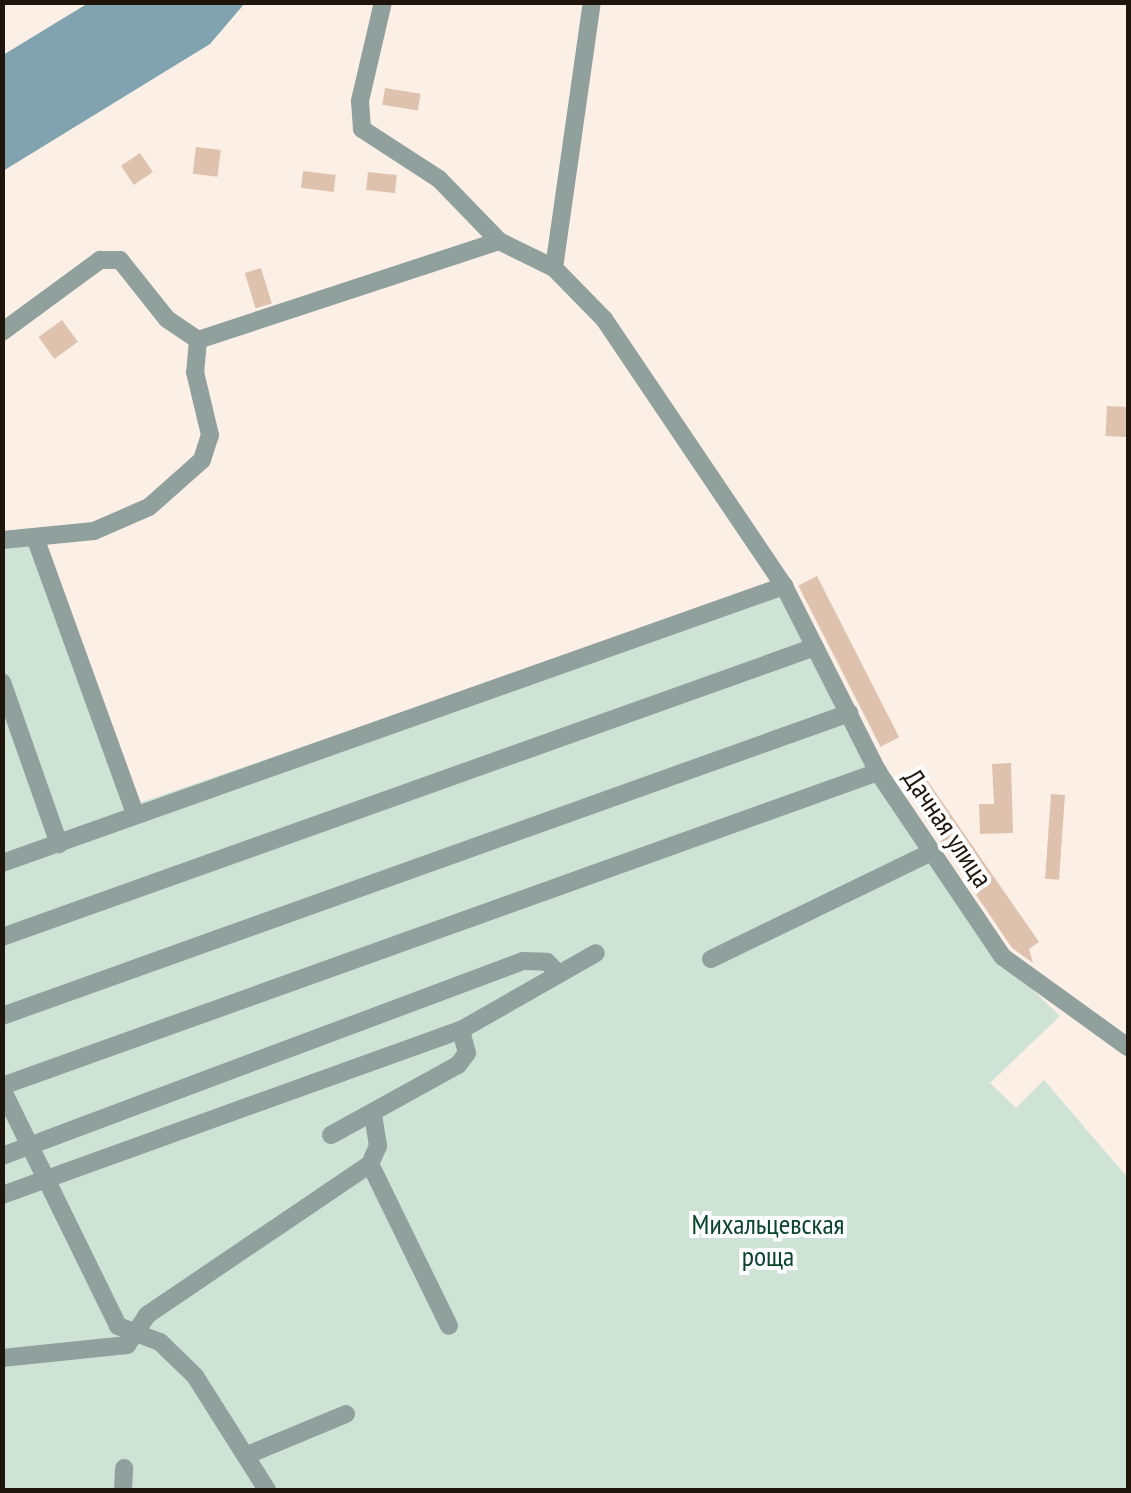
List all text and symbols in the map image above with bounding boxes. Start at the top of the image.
street label: Дачная улица [896,763,1000,893]
park label: Михальцевская роща [692,1207,844,1273]

